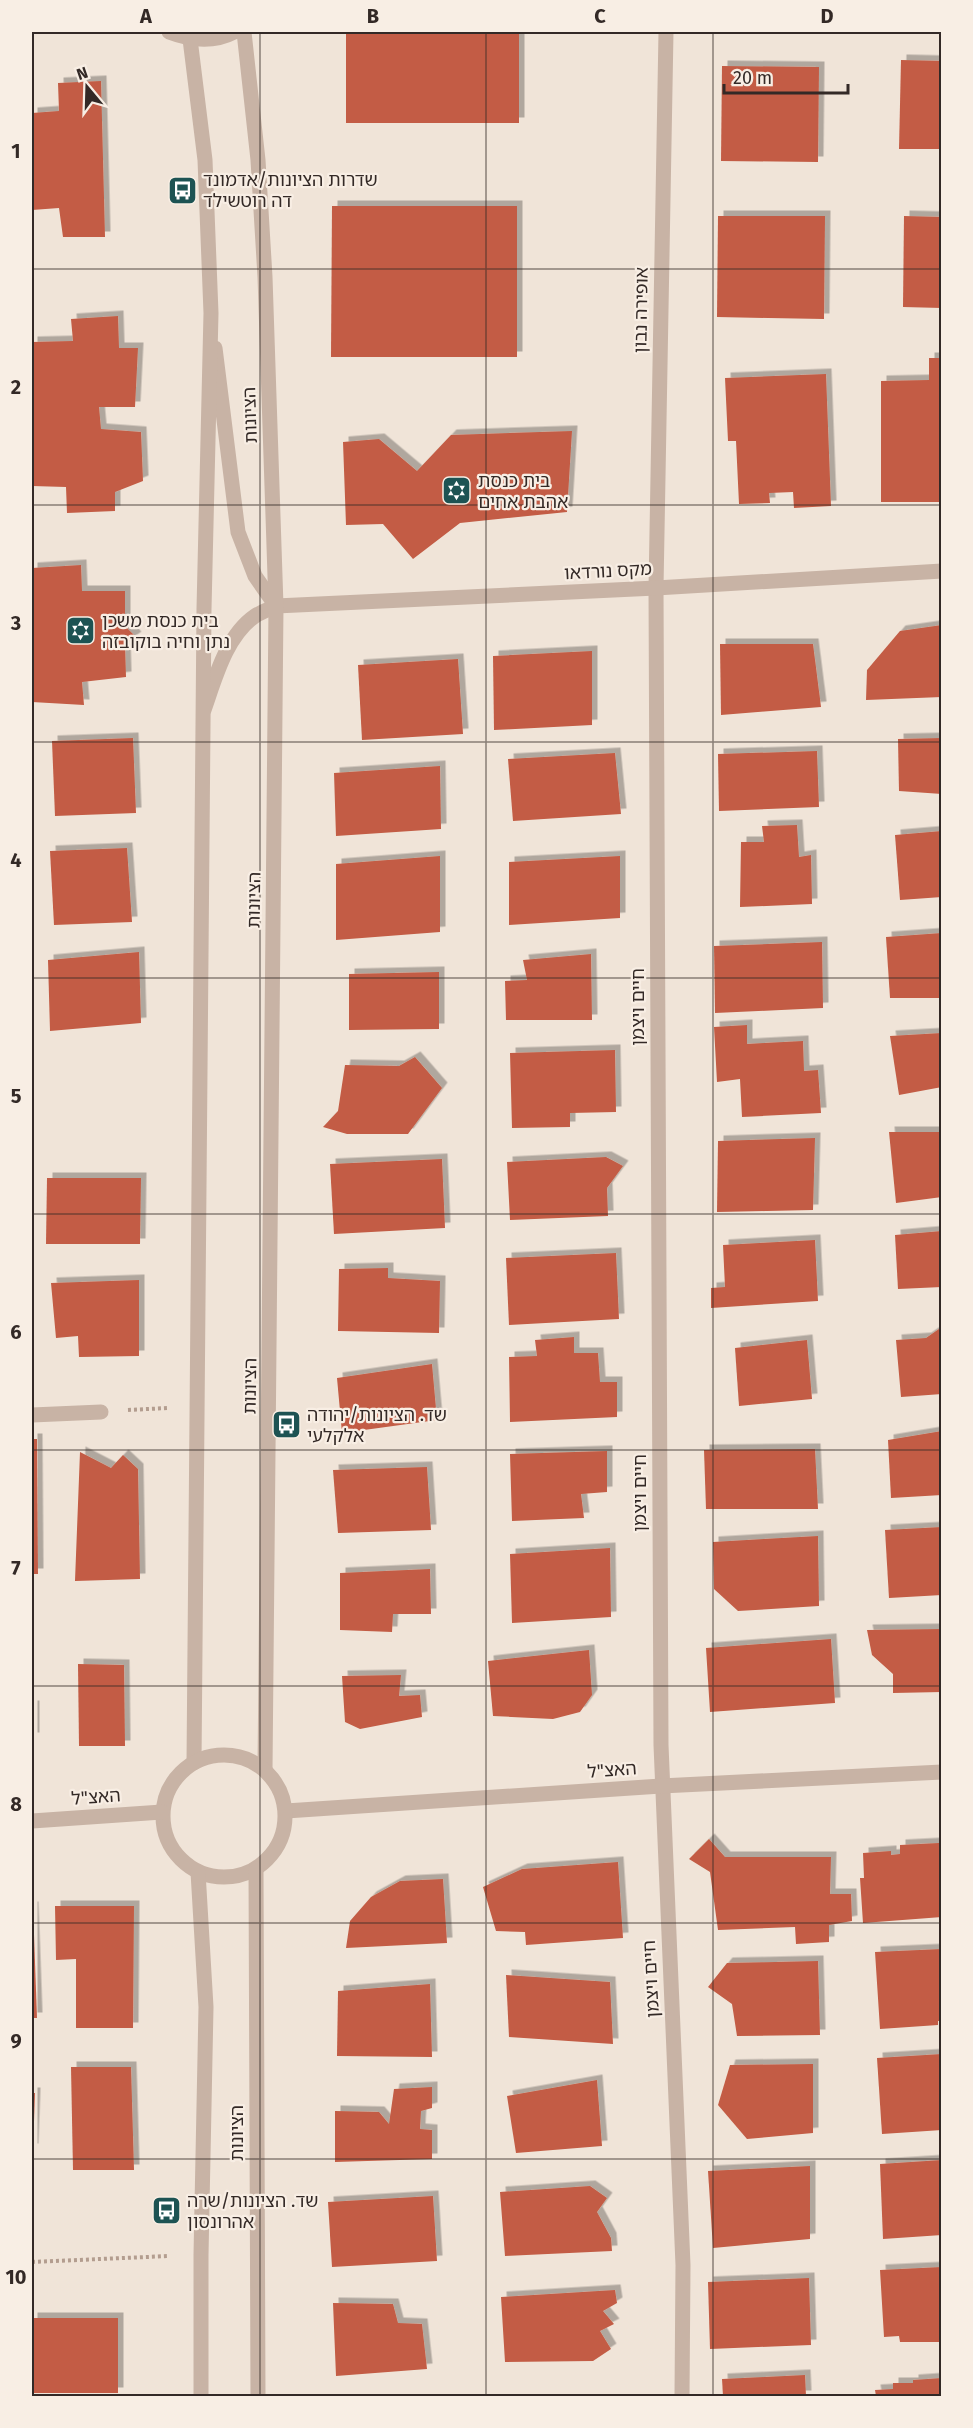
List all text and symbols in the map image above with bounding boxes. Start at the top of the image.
text: A [139,4,153,28]
text: B [367,4,379,28]
text: C [594,4,606,28]
text: D [820,4,834,28]
north arrow [57,57,117,117]
scale bar [724,57,848,95]
text: N [74,63,90,84]
text: 20 m [733,67,772,89]
text: 1 [11,139,21,163]
place label: שדרות הציונות/אדמונד דה רוטשילד [203,169,378,212]
bus stop icon: שדרות הציונות/אדמונד דה רוטשילד [166,174,198,206]
street label: אופירה נבון [629,267,653,353]
text: 2 [11,375,21,399]
street label: הציונות [238,387,262,443]
place label: בית כנסת אהבת אחים [478,470,568,513]
synagogue icon: בית כנסת אהבת אחים [441,475,473,507]
street label: מקס נורדאו [564,558,652,584]
place label: בית כנסת משכן נתן וחיה בוקובזה [102,610,230,653]
text: 3 [10,611,21,635]
synagogue icon: בית כנסת משכן נתן וחיה בוקובזה [65,615,97,647]
text: 4 [10,848,22,872]
street label: הציונות [243,872,265,928]
street label: חיים ויצמן [627,968,649,1046]
text: 5 [11,1084,22,1108]
text: 6 [10,1320,22,1344]
street label: הציונות [239,1358,261,1414]
place label: שד. הציונות/יהודה אלקלעי [307,1404,447,1447]
bus stop icon: שד. הציונות/יהודה אלקלעי [270,1409,302,1441]
street label: חיים ויצמן [629,1454,651,1532]
text: 7 [11,1556,21,1580]
street label: האצ"ל [587,1757,637,1783]
street label: האצ"ל [71,1784,121,1810]
text: 8 [10,1792,22,1816]
street label: חיים ויצמן [638,1940,664,2018]
text: 9 [10,2029,22,2053]
street label: הציונות [226,2105,248,2161]
place label: שד. הציונות/שרה אהרונסון [187,2190,318,2233]
bus stop icon: שד. הציונות/שרה אהרונסון [150,2195,182,2227]
text: 10 [6,2265,26,2289]

